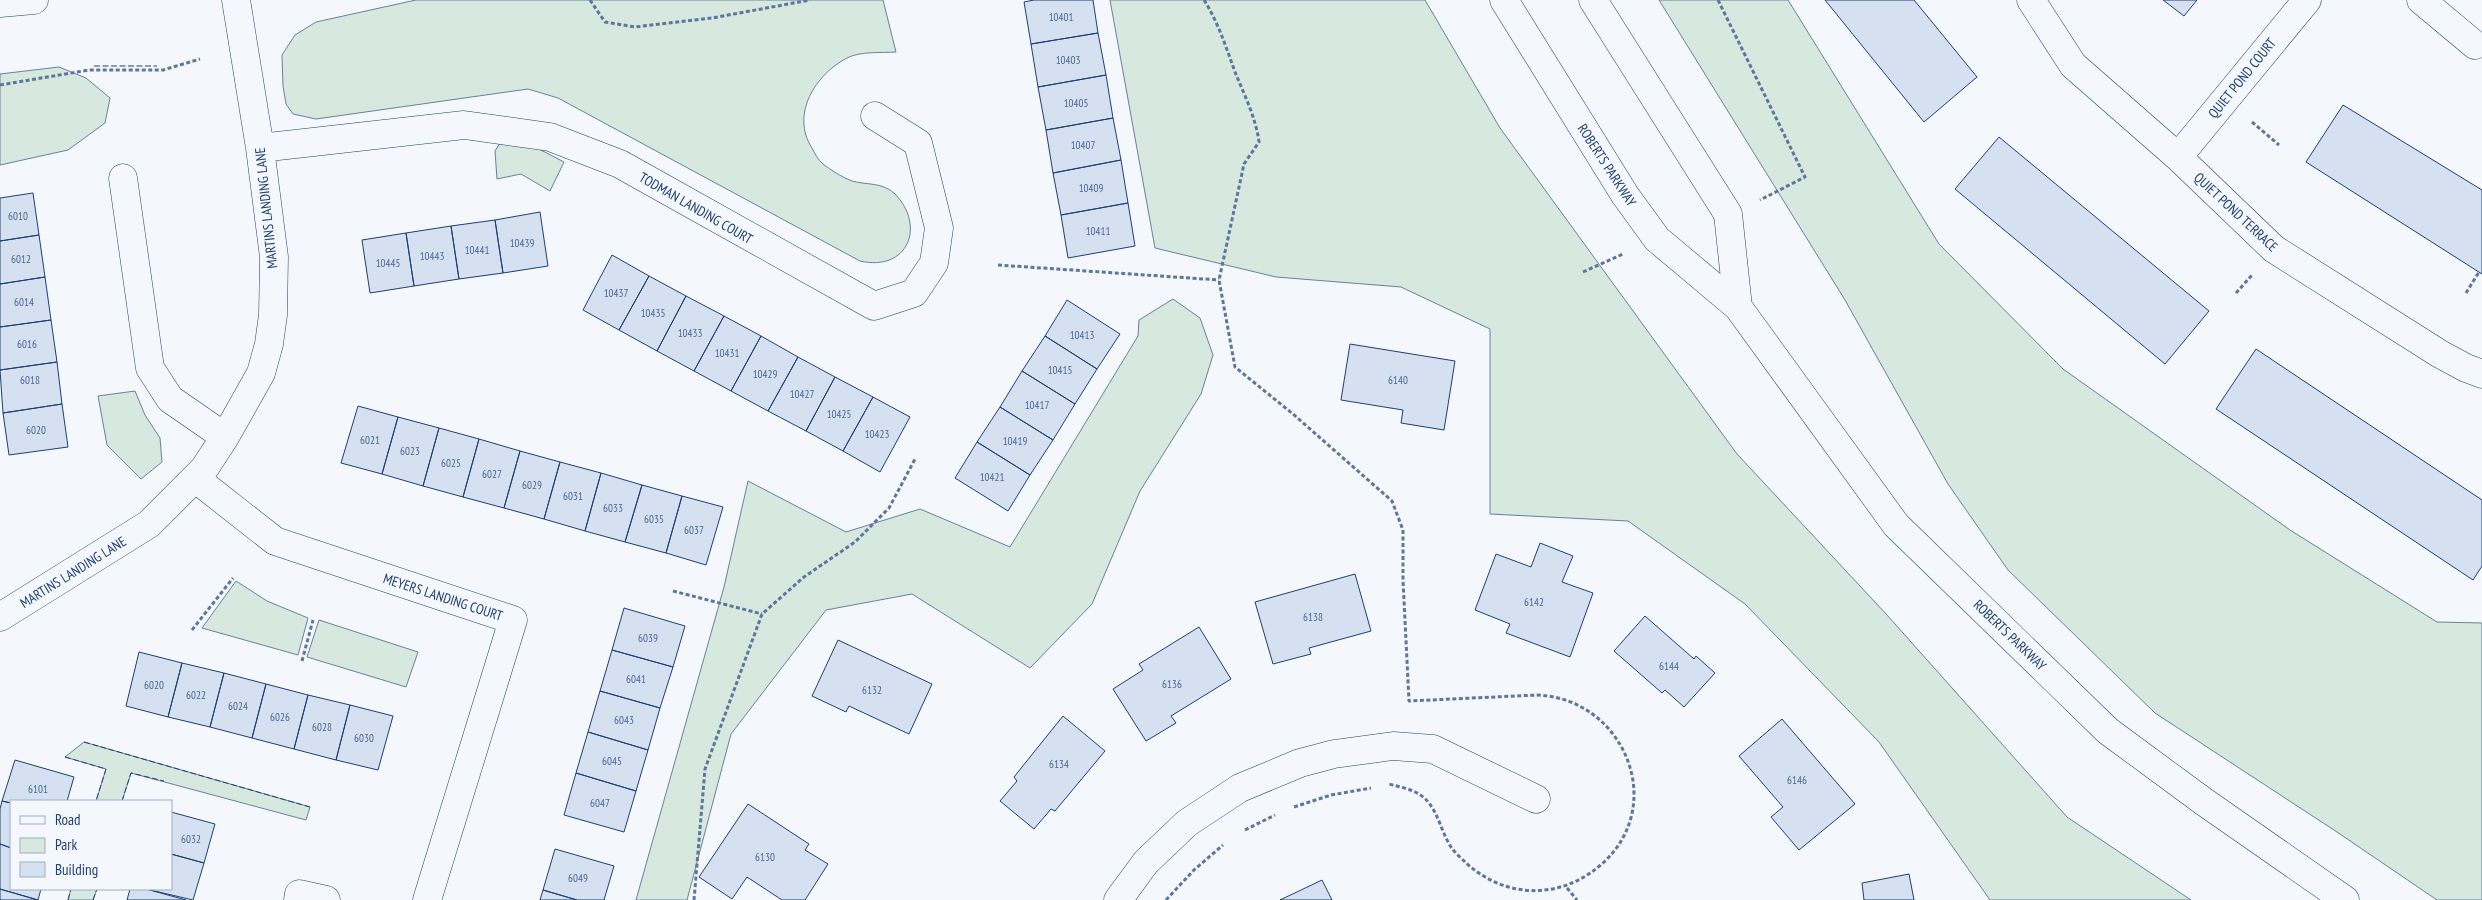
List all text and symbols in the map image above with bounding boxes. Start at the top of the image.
house number: 10401 [1049,10,1073,24]
street label: QUIET POND COURT [2204,34,2280,122]
house number: 10403 [1056,53,1080,67]
house number: 10405 [1064,96,1088,110]
street label: ROBERTS PARKWAY [1574,120,1641,210]
house number: 10407 [1071,138,1095,152]
street label: MARTINS LANDING LANE [251,147,281,269]
street label: TODMAN LANDING COURT [636,168,757,248]
street label: QUIET POND TERRACE [2190,168,2282,256]
house number: 10409 [1079,181,1103,195]
house number: 6010 [8,209,28,223]
house number: 10411 [1086,224,1110,238]
house number: 10439 [510,236,534,250]
house number: 10441 [465,243,489,257]
house number: 10443 [420,249,444,263]
house number: 6012 [11,252,31,266]
house number: 10445 [376,256,400,270]
house number: 10437 [604,286,628,300]
house number: 6014 [14,295,34,309]
house number: 10435 [641,306,665,320]
house number: 10433 [678,326,702,340]
house number: 10413 [1070,328,1094,342]
house number: 6016 [17,337,37,351]
house number: 10431 [715,346,739,360]
house number: 10415 [1048,363,1072,377]
house number: 10429 [753,367,777,381]
house number: 6018 [20,373,40,387]
house number: 6140 [1388,373,1408,387]
house number: 10427 [790,387,814,401]
house number: 10417 [1025,398,1049,412]
house number: 10425 [827,407,851,421]
house number: 6020 [26,423,46,437]
house number: 10423 [865,427,889,441]
house number: 6021 [360,433,380,447]
house number: 10419 [1003,434,1027,448]
house number: 6023 [400,444,420,458]
house number: 6025 [441,456,461,470]
house number: 6027 [482,467,502,481]
house number: 10421 [980,470,1004,484]
house number: 6029 [522,478,542,492]
house number: 6031 [563,489,583,503]
house number: 6033 [603,501,623,515]
house number: 6035 [644,512,664,526]
house number: 6037 [684,523,704,537]
street label: MARTINS LANDING LANE [17,532,129,612]
street label: MEYERS LANDING COURT [381,569,506,625]
house number: 6142 [1524,595,1544,609]
street label: ROBERTS PARKWAY [1970,596,2051,675]
house number: 6138 [1303,610,1323,624]
house number: 6039 [638,631,658,645]
house number: 6144 [1659,659,1679,673]
house number: 6041 [626,672,646,686]
house number: 6136 [1162,677,1182,691]
house number: 6020 [144,678,164,692]
house number: 6132 [862,683,882,697]
house number: 6022 [186,688,206,702]
house number: 6024 [228,699,248,713]
house number: 6026 [270,710,290,724]
house number: 6043 [614,713,634,727]
house number: 6028 [312,720,332,734]
house number: 6030 [354,731,374,745]
house number: 6045 [602,754,622,768]
house number: 6134 [1049,757,1069,771]
house number: 6146 [1787,773,1807,787]
house number: 6101 [28,782,48,796]
house number: 6047 [590,796,610,810]
legend [10,800,172,890]
text: Road [55,810,81,829]
house number: 6032 [181,832,201,846]
text: Park [55,835,77,854]
house number: 6130 [755,850,775,864]
text: Building [55,860,98,879]
house number: 6049 [568,871,588,885]

